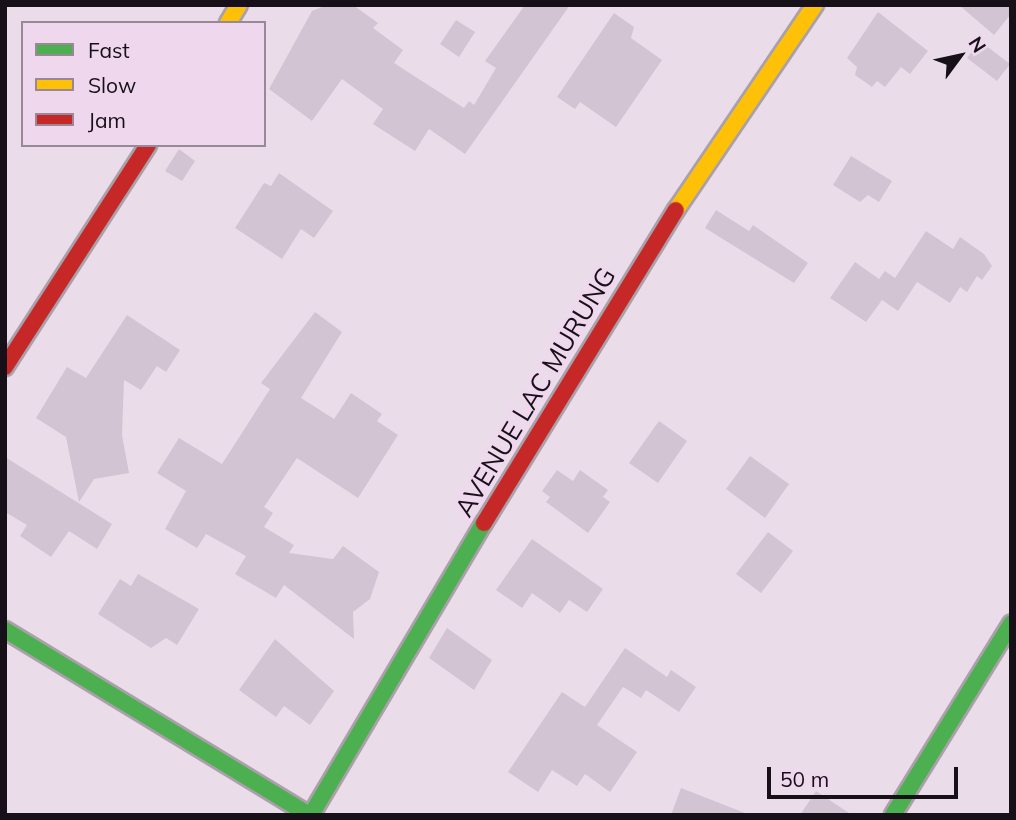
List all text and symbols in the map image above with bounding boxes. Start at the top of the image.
legend [21,21,266,147]
north arrow [925,21,995,91]
text: N [964,32,992,57]
text: Fast [88,37,130,63]
text: Slow [88,72,136,98]
text: Jam [88,107,126,133]
street label: AVENUE LAC MURUNG [448,262,622,522]
scale bar [771,754,962,798]
text: 50 m [780,766,829,792]

